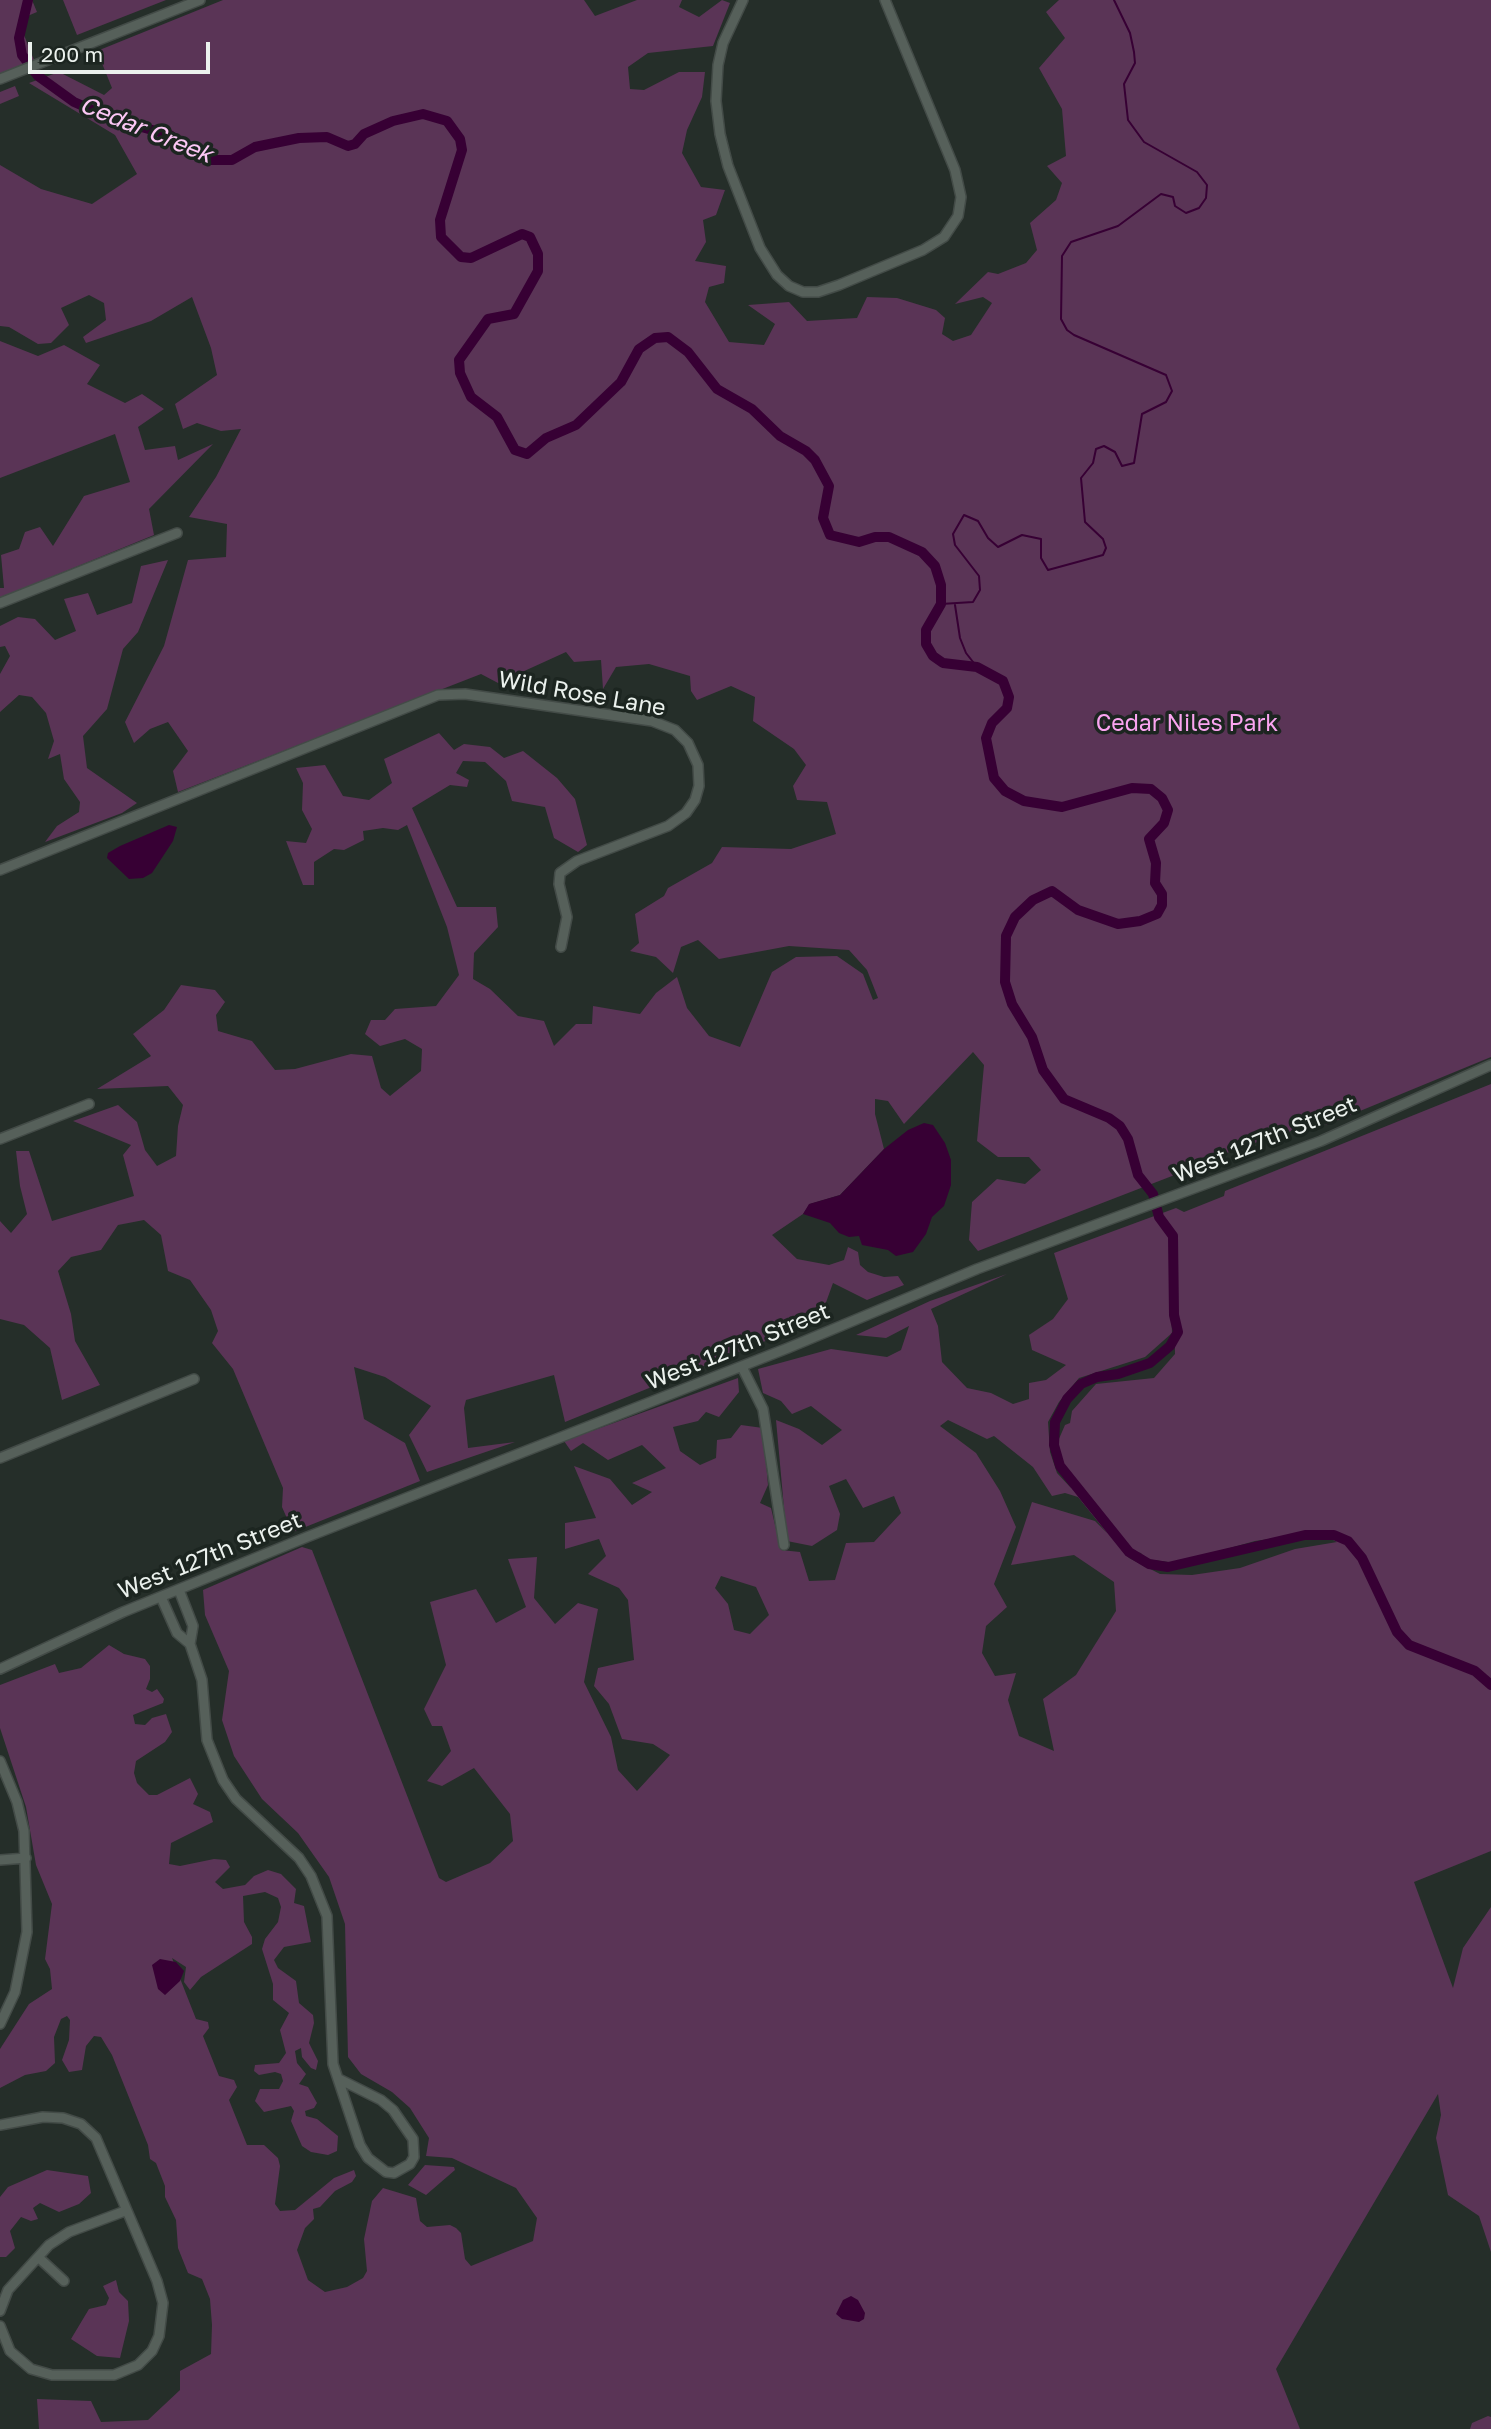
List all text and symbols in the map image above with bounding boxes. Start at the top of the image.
scale bar [32,28,214,72]
text: 200 m [41,41,103,67]
water label: Cedar Creek [75,90,217,170]
street label: Wild Rose Lane [496,666,668,722]
park label: Cedar Niles Park [1096,710,1278,738]
street label: West 127th Street [1169,1091,1361,1189]
street label: West 127th Street [642,1298,834,1396]
street label: West 127th Street [114,1507,306,1605]

